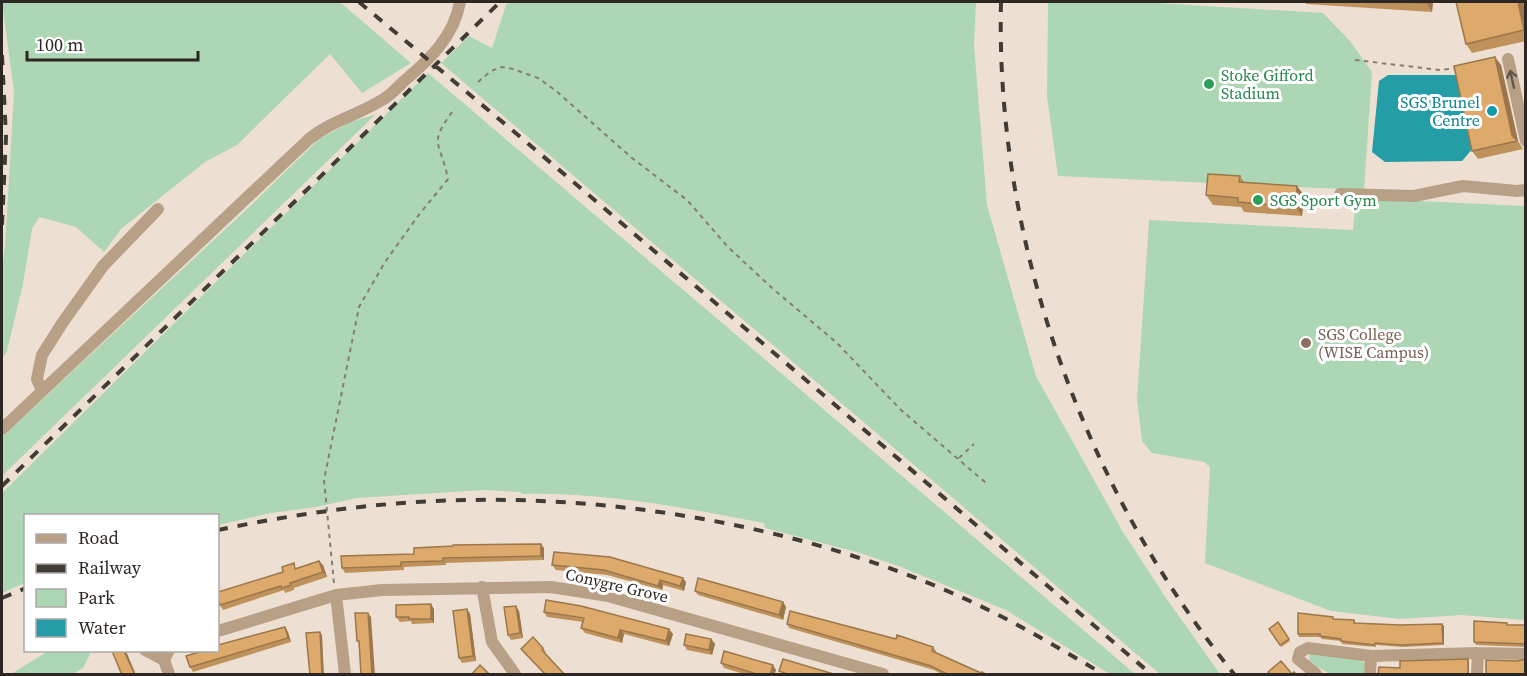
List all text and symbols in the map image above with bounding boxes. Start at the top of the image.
scale bar [27,24,198,62]
text: 100 m [36,32,83,57]
place label: Stoke Gifford Stadium [1221,64,1314,104]
one-way arrow [1506,70,1517,89]
marker: Stoke Gifford Stadium [1202,77,1216,91]
place label: SGS Brunel Centre [1400,91,1480,131]
marker: SGS Brunel Centre [1485,104,1499,118]
place label: SGS Sport Gym [1270,189,1377,211]
marker: SGS Sport Gym [1251,193,1265,207]
place label: SGS College (WISE Campus) [1318,323,1429,363]
marker: SGS College (WISE Campus) [1299,336,1313,350]
legend [24,514,219,652]
text: Road [78,525,119,550]
text: Railway [78,555,142,580]
street label: Conygre Grove [563,562,671,608]
text: Park [78,585,115,610]
text: Water [78,615,126,640]

